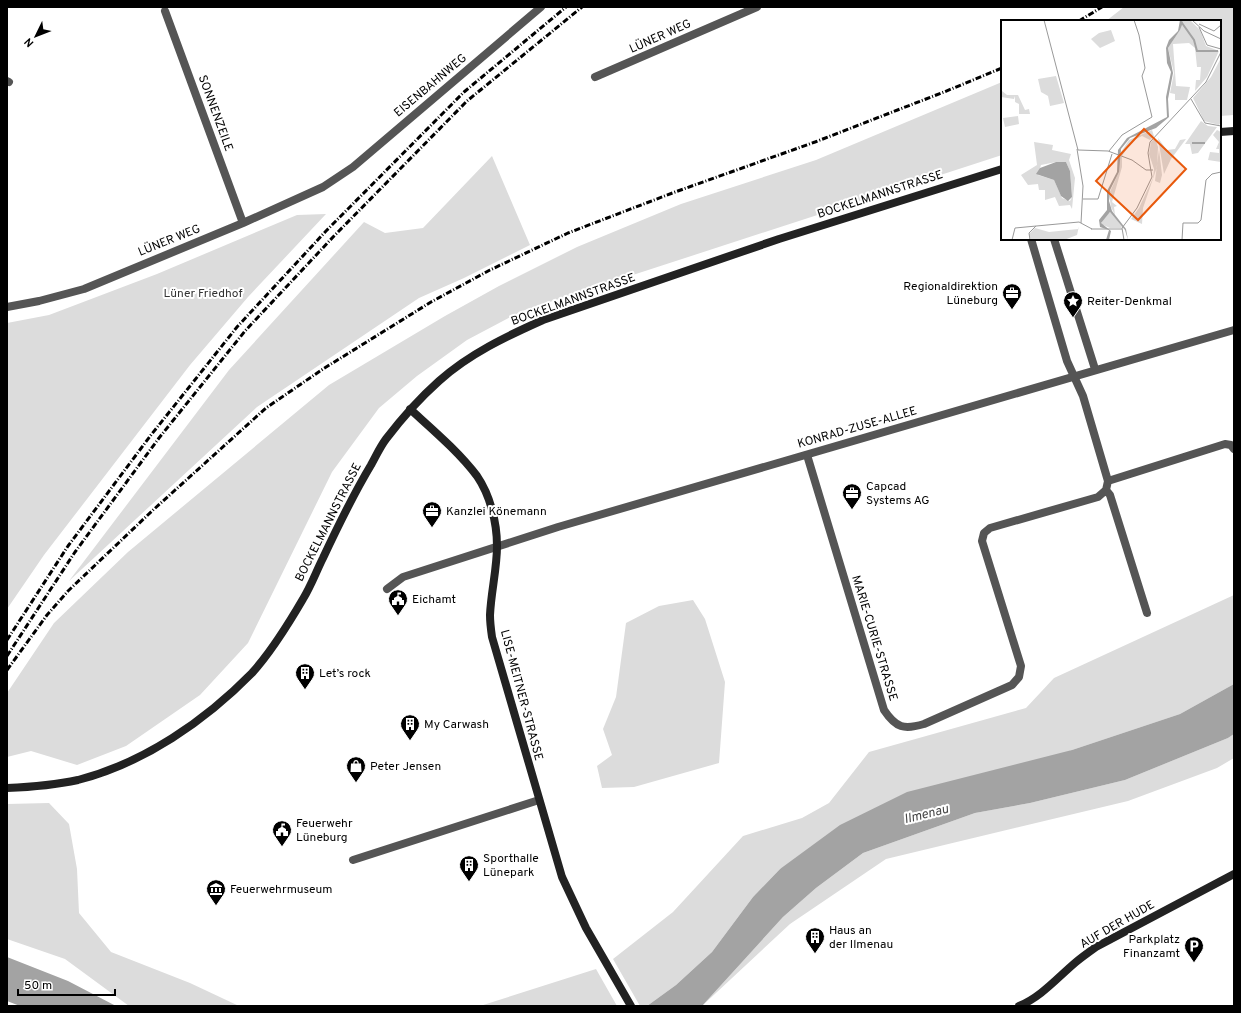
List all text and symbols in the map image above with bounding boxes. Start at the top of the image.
north arrow [16,16,56,56]
street label: LÜNER WEG [627,16,694,58]
inset map [1001,20,1221,240]
text: N [22,34,37,50]
street label: EISENBAHNWEG [391,51,470,121]
street label: SONNENZEILE [194,73,236,154]
street label: BOCKELMANNSTRASSE [815,167,945,223]
street label: LÜNER WEG [136,221,203,261]
street label: BOCKELMANNSTRASSE [509,270,638,330]
place label: Regionaldirektion Lüneburg [903,279,998,309]
office icon: Regionaldirektion Lüneburg [1001,282,1023,310]
park label: Lüner Friedhof [164,286,242,302]
place icon: Reiter-Denkmal [1062,290,1084,318]
place label: Reiter-Denkmal [1087,294,1172,310]
street label: KONRAD-ZUSE-ALLEE [796,403,919,453]
street label: BOCKELMANNSTRASSE [292,460,366,585]
place label: Capcad Systems AG [866,479,930,509]
office icon: Capcad Systems AG [841,482,863,510]
office icon: Kanzlei Könemann [421,500,443,528]
place label: Kanzlei Könemann [446,504,547,520]
street label: MARIE-CURIE-STRASSE [847,574,901,703]
public building icon: Eichamt [387,588,409,616]
place label: Eichamt [412,592,456,608]
street label: LISE-MEITNER-STRASSE [496,628,546,763]
building icon: Let’s rock [294,662,316,690]
place label: Let’s rock [319,666,371,682]
building icon: My Carwash [399,713,421,741]
place label: My Carwash [424,717,489,733]
shop icon: Peter Jensen [345,755,367,783]
place label: Peter Jensen [370,759,441,775]
water label: Ilmenau [903,801,951,828]
place label: Feuerwehr Lüneburg [296,816,353,846]
public building icon: Feuerwehr Lüneburg [271,819,293,847]
place label: Sporthalle Lünepark [483,851,539,881]
building icon: Sporthalle Lünepark [458,854,480,882]
museum icon: Feuerwehrmuseum [205,878,227,906]
place label: Feuerwehrmuseum [230,882,333,898]
street label: AUF DER HUDE [1077,897,1158,953]
place label: Haus an der Ilmenau [829,923,893,953]
building icon: Haus an der Ilmenau [804,926,826,954]
place label: Parkplatz Finanzamt [1123,932,1180,962]
parking icon: Parkplatz Finanzamt [1183,935,1205,963]
scale bar [18,971,115,997]
text: 50 m [24,978,52,994]

